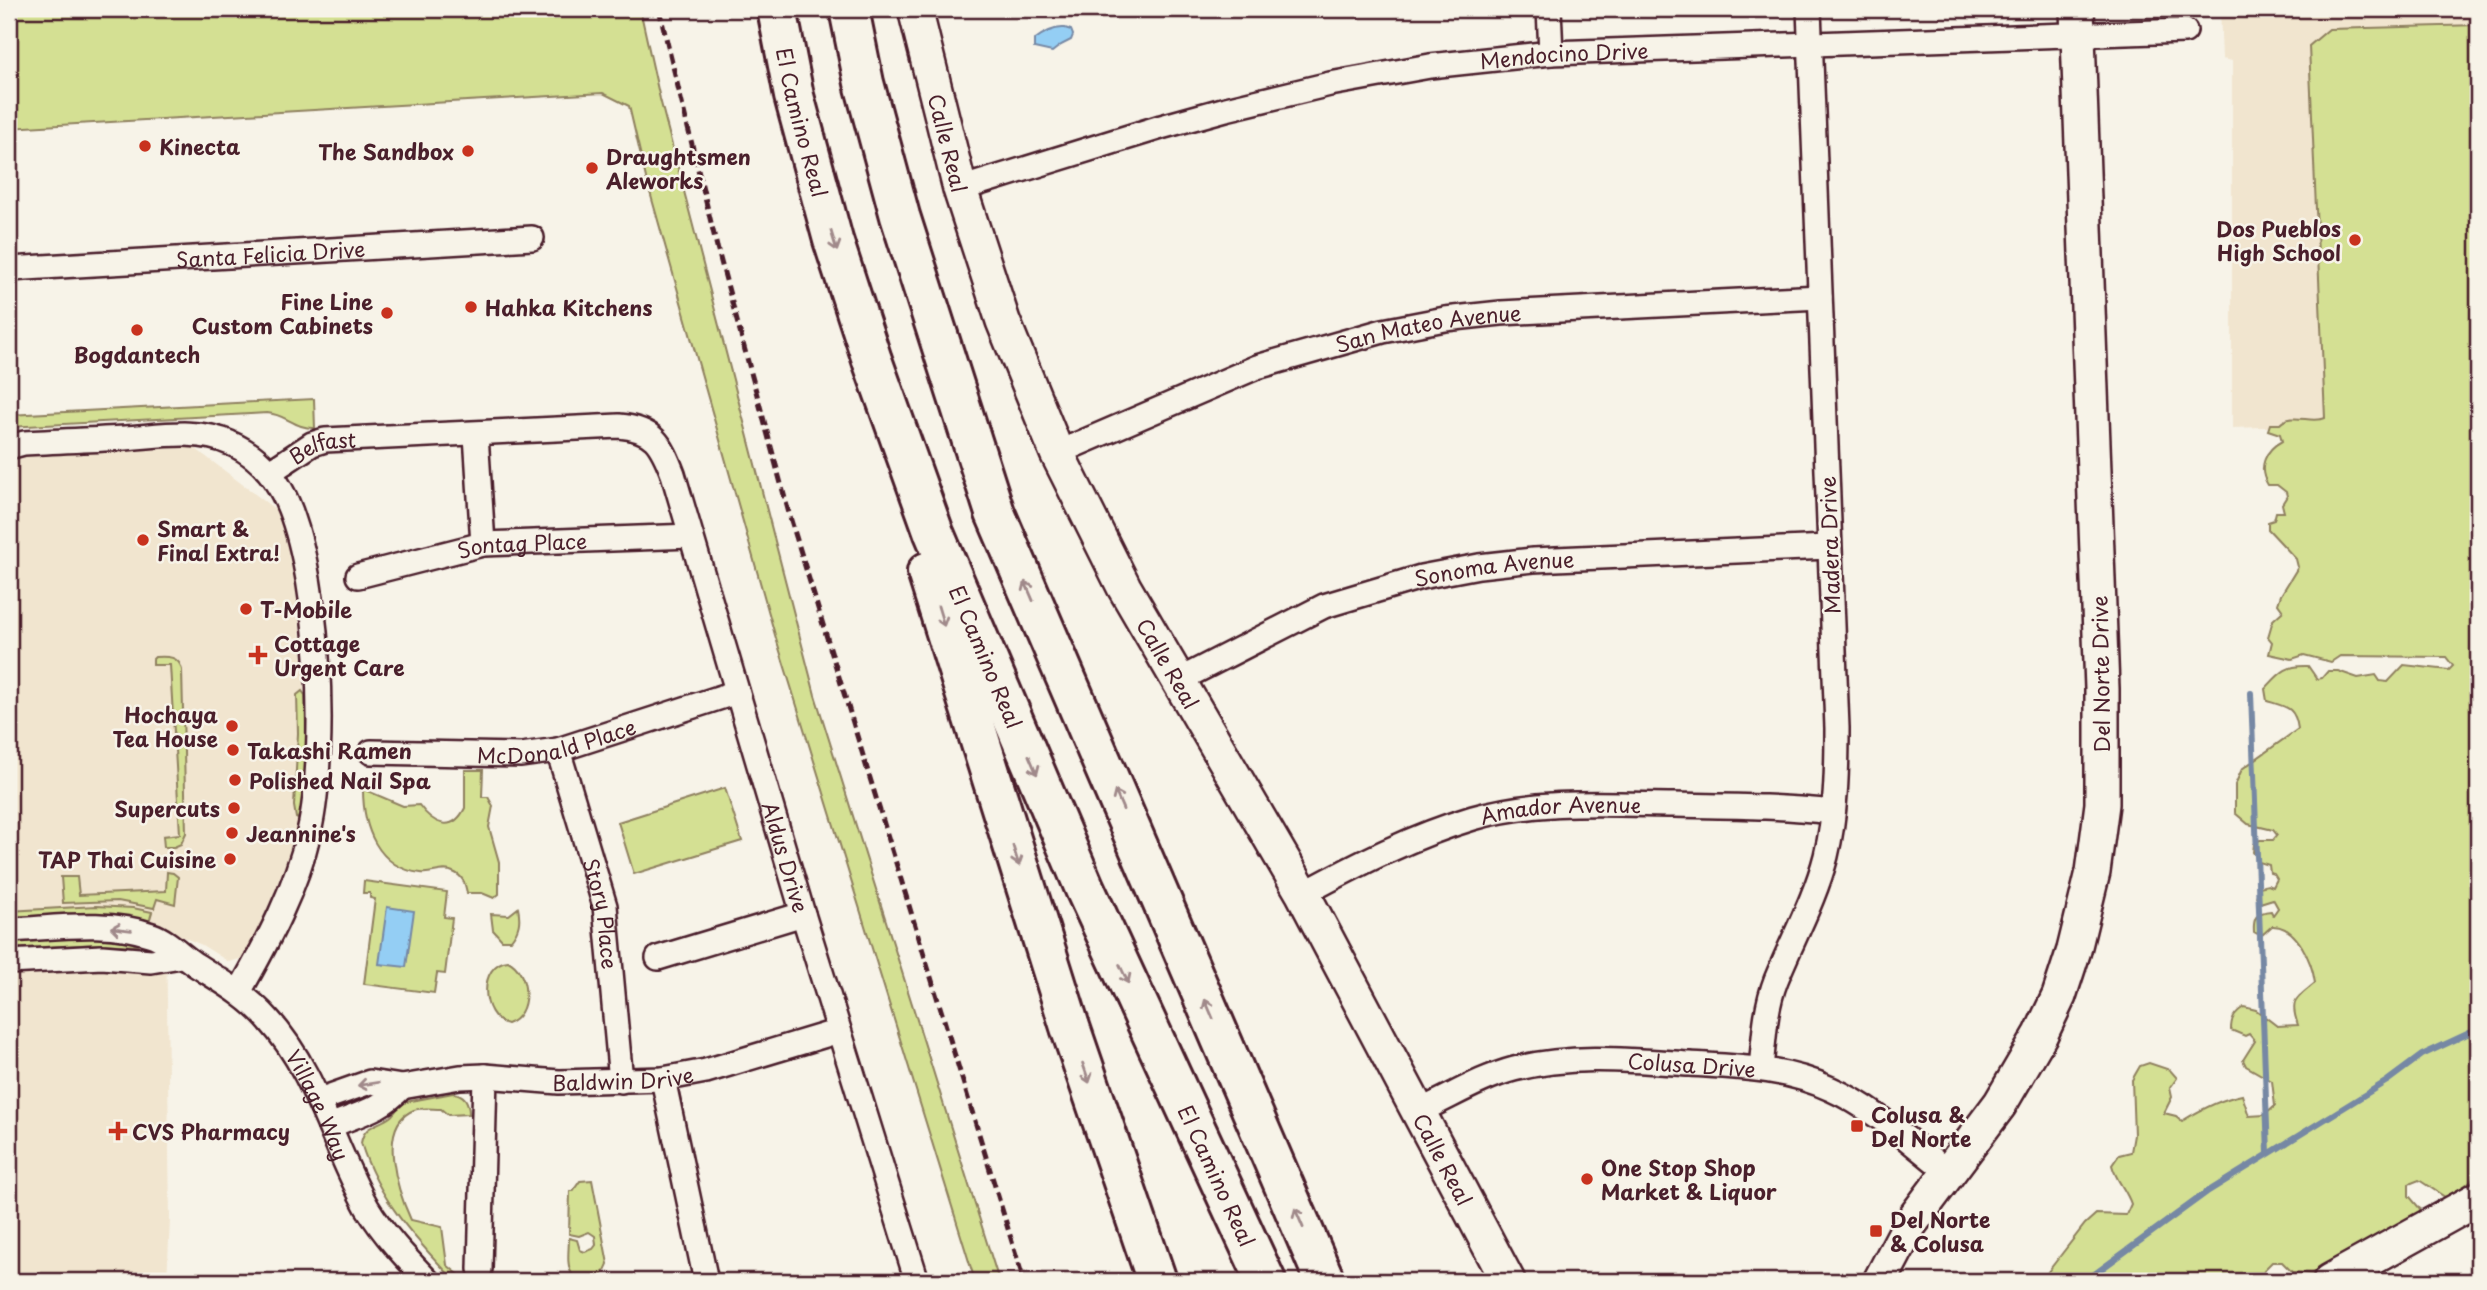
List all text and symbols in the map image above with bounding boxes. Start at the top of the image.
street label: Mendocino Drive [1478,34,1649,77]
street label: El Camino Real [769,45,837,200]
street label: Calle Real [921,90,976,195]
place label: Kinecta [159,130,240,162]
place label: The Sandbox [318,135,454,167]
marker: Kinecta [137,138,153,154]
place label: Draughtsmen Aleworks [605,140,751,196]
marker: The Sandbox [460,143,476,159]
marker: Draughtsmen Aleworks [584,160,600,176]
place label: Dos Pueblos High School [2216,212,2341,268]
one-way arrow [828,230,841,252]
street label: Santa Felicia Drive [175,232,366,275]
marker: Dos Pueblos High School [2347,232,2363,248]
place label: Fine Line Custom Cabinets [192,285,373,341]
place label: Hahka Kitchens [485,291,652,323]
street label: San Mateo Avenue [1331,296,1522,360]
marker: Hahka Kitchens [463,299,479,315]
marker: Fine Line Custom Cabinets [379,305,395,321]
marker: Bogdantech [129,322,145,338]
place label: Bogdantech [74,338,200,370]
street label: Belfast [282,423,357,471]
street label: Madera Drive [1811,475,1847,615]
place label: Smart & Final Extra! [157,512,280,568]
street label: Sontag Place [454,524,588,566]
marker: Smart & Final Extra! [135,532,151,548]
street label: Sonoma Avenue [1411,542,1575,594]
street label: El Camino Real [942,580,1031,733]
one-way arrow [1022,581,1035,603]
place label: T-Mobile [260,593,352,625]
street label: Del Norte Drive [2083,595,2117,753]
marker: T-Mobile [238,601,254,617]
one-way arrow [935,604,948,626]
street label: Calle Real [1129,612,1208,715]
place label: Cottage Urgent Care [274,627,405,683]
marker: Cottage Urgent Care [248,645,268,665]
place label: Hochaya Tea House [112,698,218,754]
street label: McDonald Place [477,710,640,771]
marker: Hochaya Tea House [224,718,240,734]
place label: Takashi Ramen [247,734,412,766]
marker: Takashi Ramen [225,742,241,758]
one-way arrow [1027,754,1040,776]
place label: Polished Nail Spa [249,764,431,796]
marker: Polished Nail Spa [227,772,243,788]
street label: Amador Avenue [1476,788,1642,831]
one-way arrow [1112,790,1125,812]
place label: Supercuts [114,792,220,824]
street label: Aldus Drive [755,798,818,916]
marker: Supercuts [226,800,242,816]
place label: Jeannine's [246,817,356,849]
marker: Jeannine's [224,825,240,841]
place label: TAP Thai Cuisine [38,843,216,875]
one-way arrow [1011,845,1024,867]
marker: TAP Thai Cuisine [222,851,238,867]
street label: Story Place [576,854,627,970]
one-way arrow [110,922,133,935]
one-way arrow [1118,963,1131,984]
one-way arrow [1202,999,1215,1021]
street label: Village Way [279,1043,358,1165]
street label: Colusa Drive [1627,1044,1758,1085]
street label: Baldwin Drive [552,1058,696,1098]
one-way arrow [1081,1061,1093,1083]
one-way arrow [357,1078,380,1091]
place label: Colusa & Del Norte [1871,1098,1971,1154]
street label: El Camino Real [1171,1099,1264,1252]
street label: Calle Real [1406,1107,1481,1211]
place label: CVS Pharmacy [132,1115,290,1147]
marker: Colusa & Del Norte [1849,1118,1865,1134]
marker: CVS Pharmacy [110,1123,126,1139]
place label: One Stop Shop Market & Liquor [1601,1151,1777,1207]
marker: One Stop Shop Market & Liquor [1579,1171,1595,1187]
place label: Del Norte & Colusa [1890,1203,1990,1259]
one-way arrow [1291,1208,1304,1230]
marker: Del Norte & Colusa [1868,1223,1884,1239]

